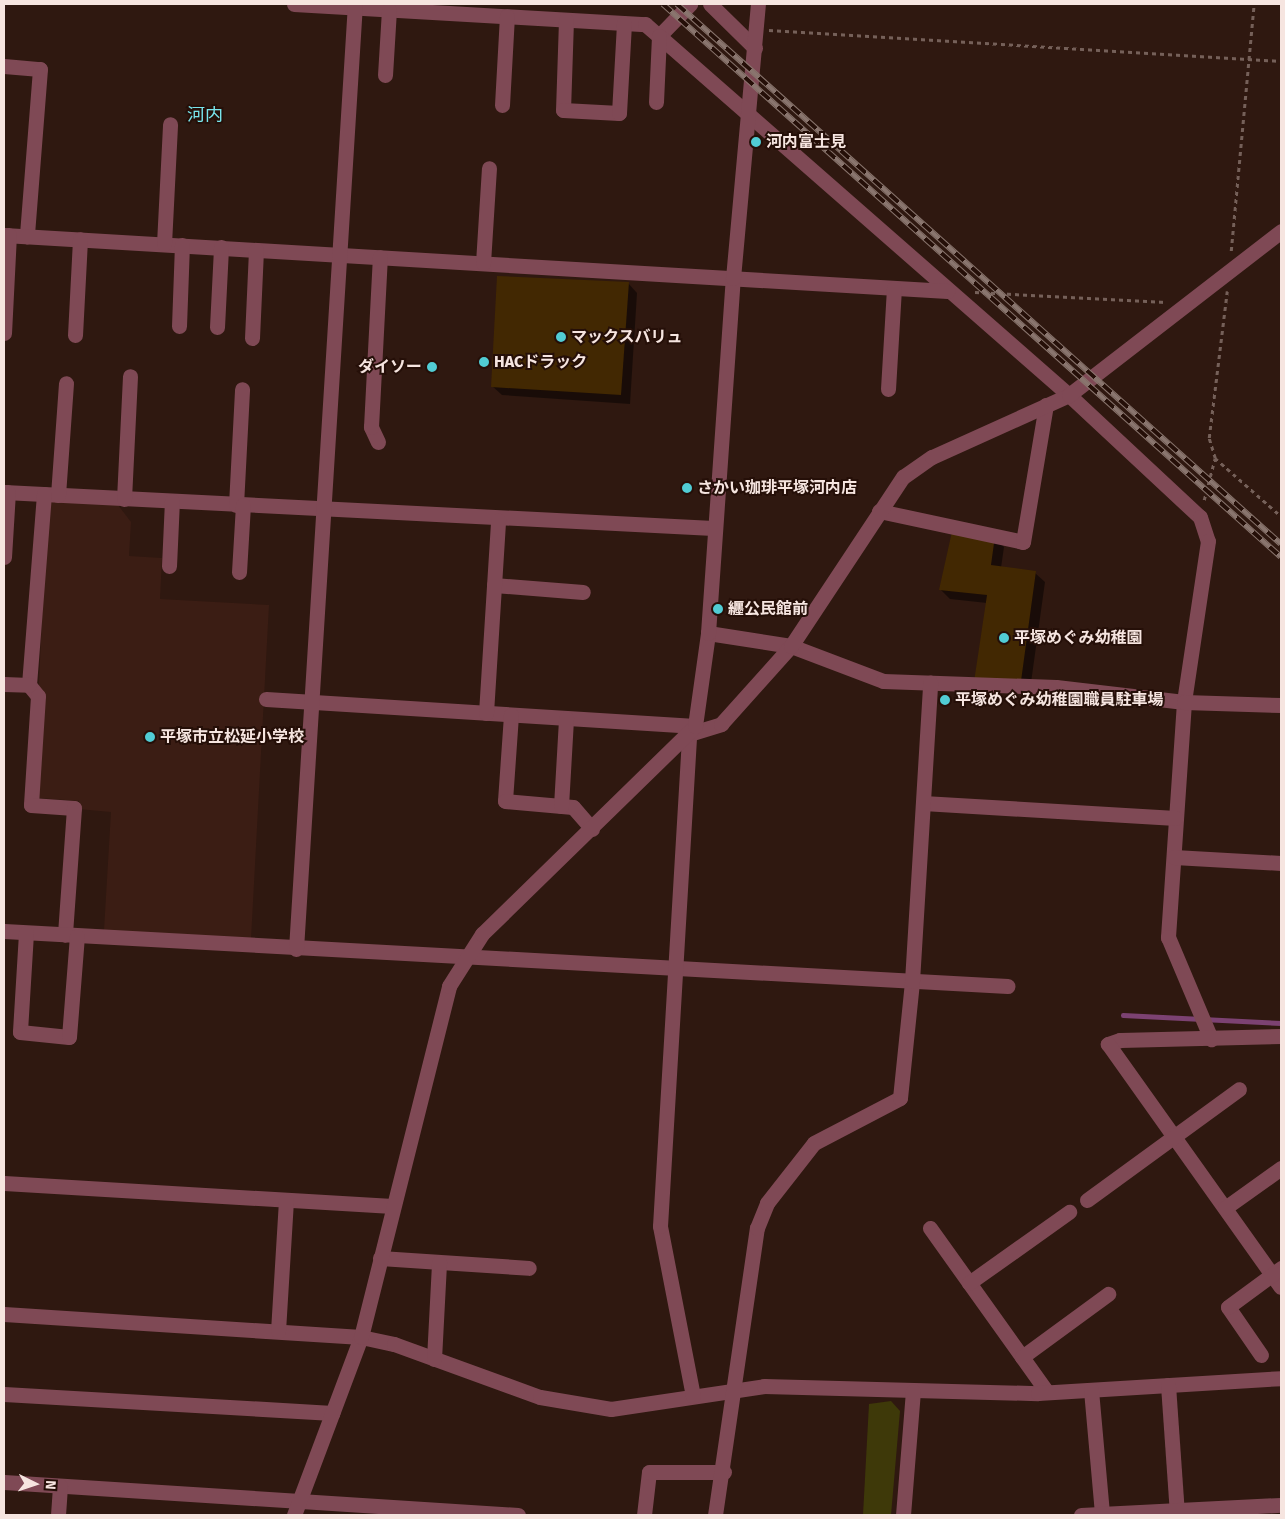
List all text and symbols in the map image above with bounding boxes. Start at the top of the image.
district label: 河内 [187,104,223,126]
place label: 河内富士見 [766,132,846,152]
marker: 河内富士見 [750,136,762,148]
place label: マックスバリュ [571,327,683,347]
marker: マックスバリュ [555,331,567,343]
place label: HACドラック [494,352,587,372]
marker: HACドラック [478,356,490,368]
place label: ダイソー [358,357,422,377]
marker: ダイソー [426,361,438,373]
place label: さかい珈琲平塚河内店 [697,478,857,498]
marker: さかい珈琲平塚河内店 [681,482,693,494]
place label: 纒公民館前 [728,599,808,619]
marker: 纒公民館前 [712,603,724,615]
place label: 平塚めぐみ幼稚園 [1014,628,1142,648]
marker: 平塚めぐみ幼稚園 [998,632,1010,644]
place label: 平塚めぐみ幼稚園職員駐車場 [955,690,1163,710]
marker: 平塚めぐみ幼稚園職員駐車場 [939,694,951,706]
place label: 平塚市立松延小学校 [160,727,304,747]
marker: 平塚市立松延小学校 [144,731,156,743]
north arrow [10,1459,60,1509]
text: N [42,1480,59,1490]

